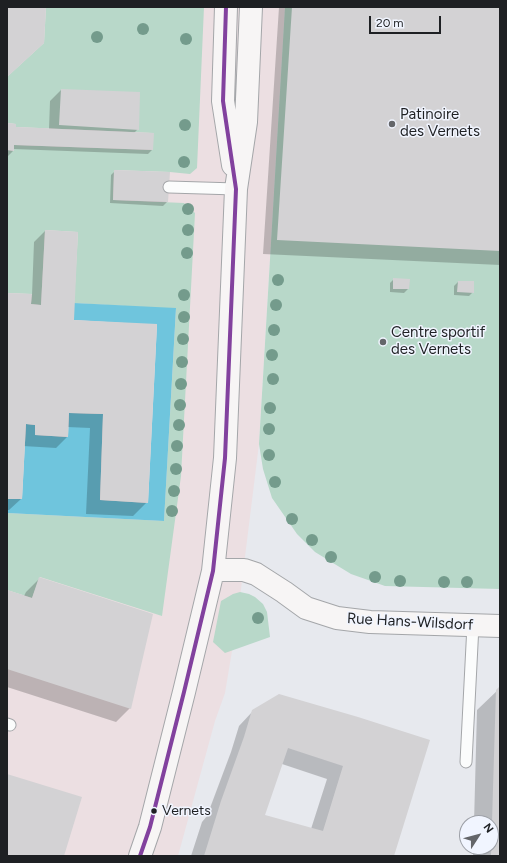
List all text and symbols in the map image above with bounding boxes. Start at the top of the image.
scale bar [371,8,443,34]
text: 20 m [376,16,404,30]
place label: Patinoire des Vernets [400,106,480,141]
marker: Patinoire des Vernets [387,119,397,129]
place label: Centre sportif des Vernets [391,324,485,359]
marker: Centre sportif des Vernets [378,337,388,347]
street label: Rue Hans-Wilsdorf [346,610,474,634]
place label: Vernets [162,803,211,819]
marker: Vernets [149,806,159,816]
north arrow [459,815,499,855]
text: N [481,821,496,835]

